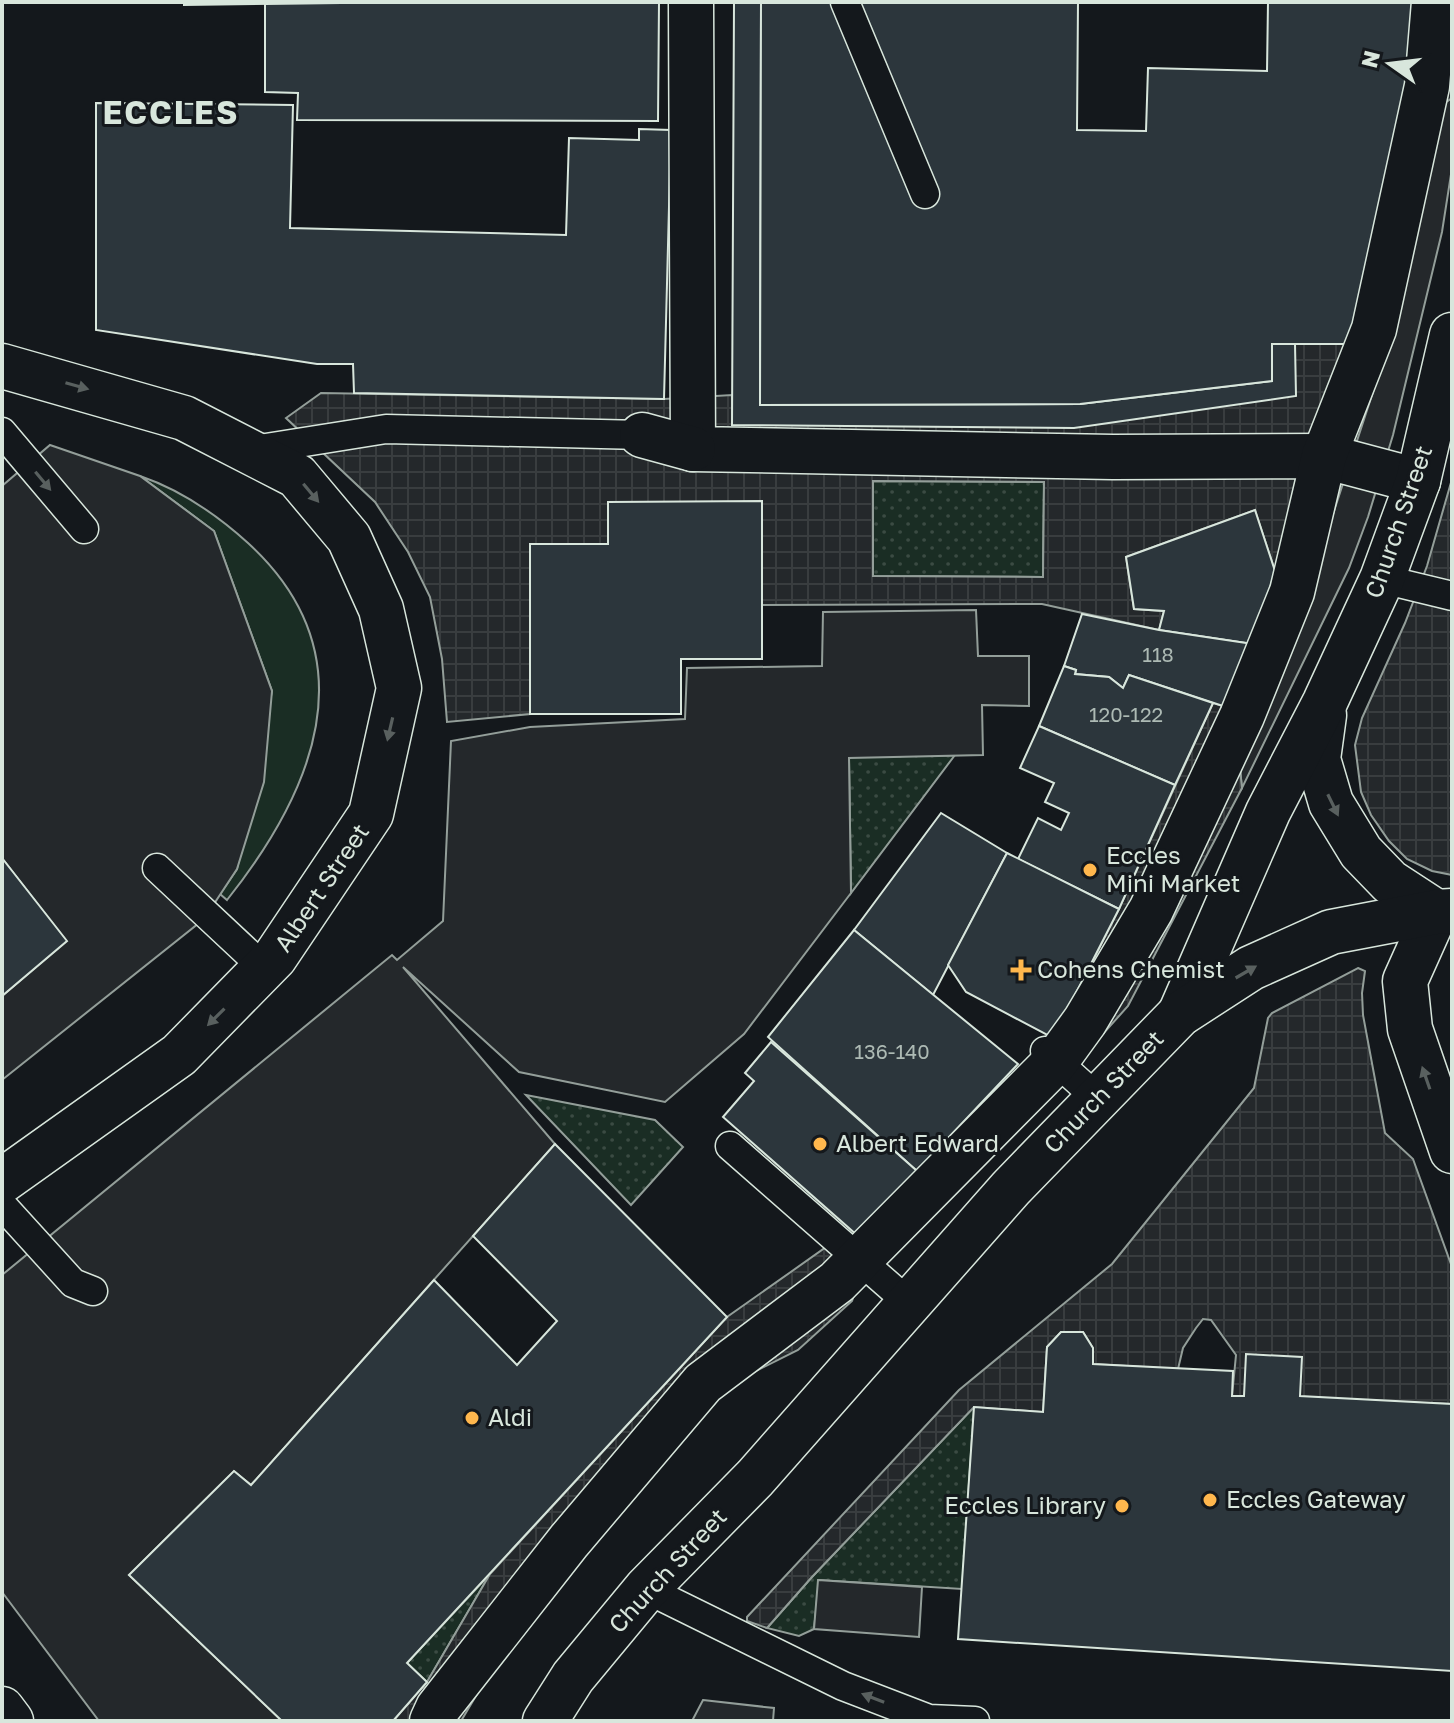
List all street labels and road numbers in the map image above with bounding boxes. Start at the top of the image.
street label: Church Street [1358,441,1437,602]
street label: Albert Street [267,818,374,957]
street label: Church Street [1037,1023,1169,1158]
street label: Church Street [602,1502,732,1638]

